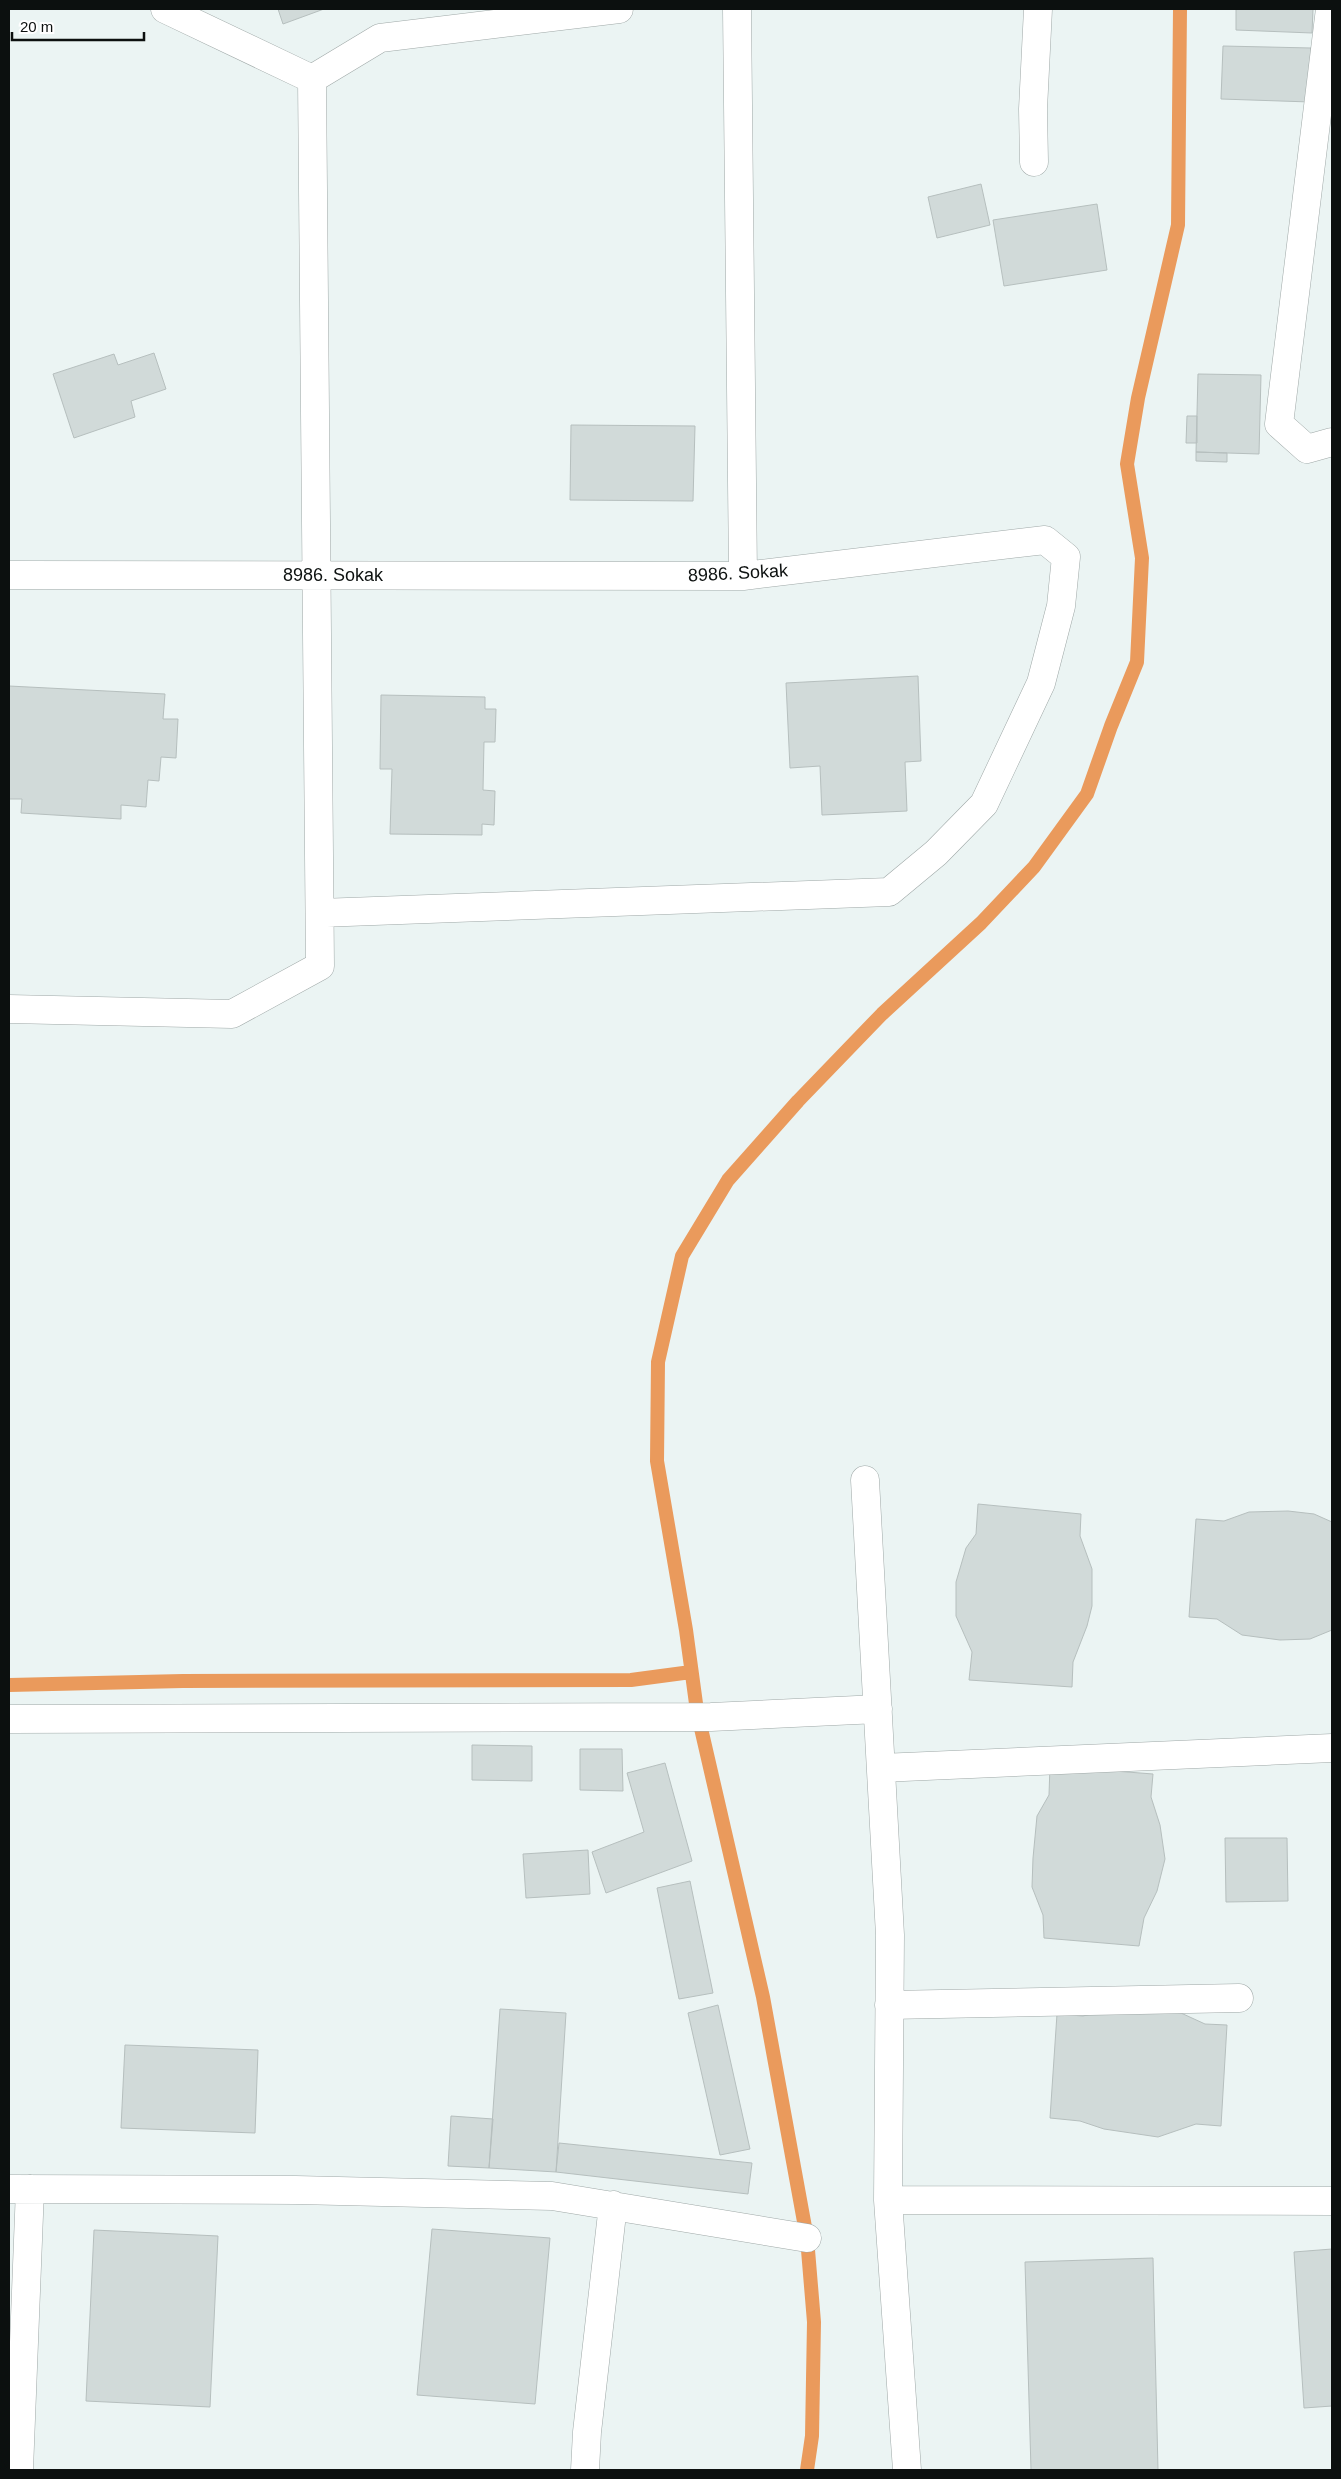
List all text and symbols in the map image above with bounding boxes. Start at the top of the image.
scale bar [12,10,145,42]
text: 20 m [20,18,53,35]
street label: 8986. Sokak [688,560,789,586]
street label: 8986. Sokak [283,565,384,585]

